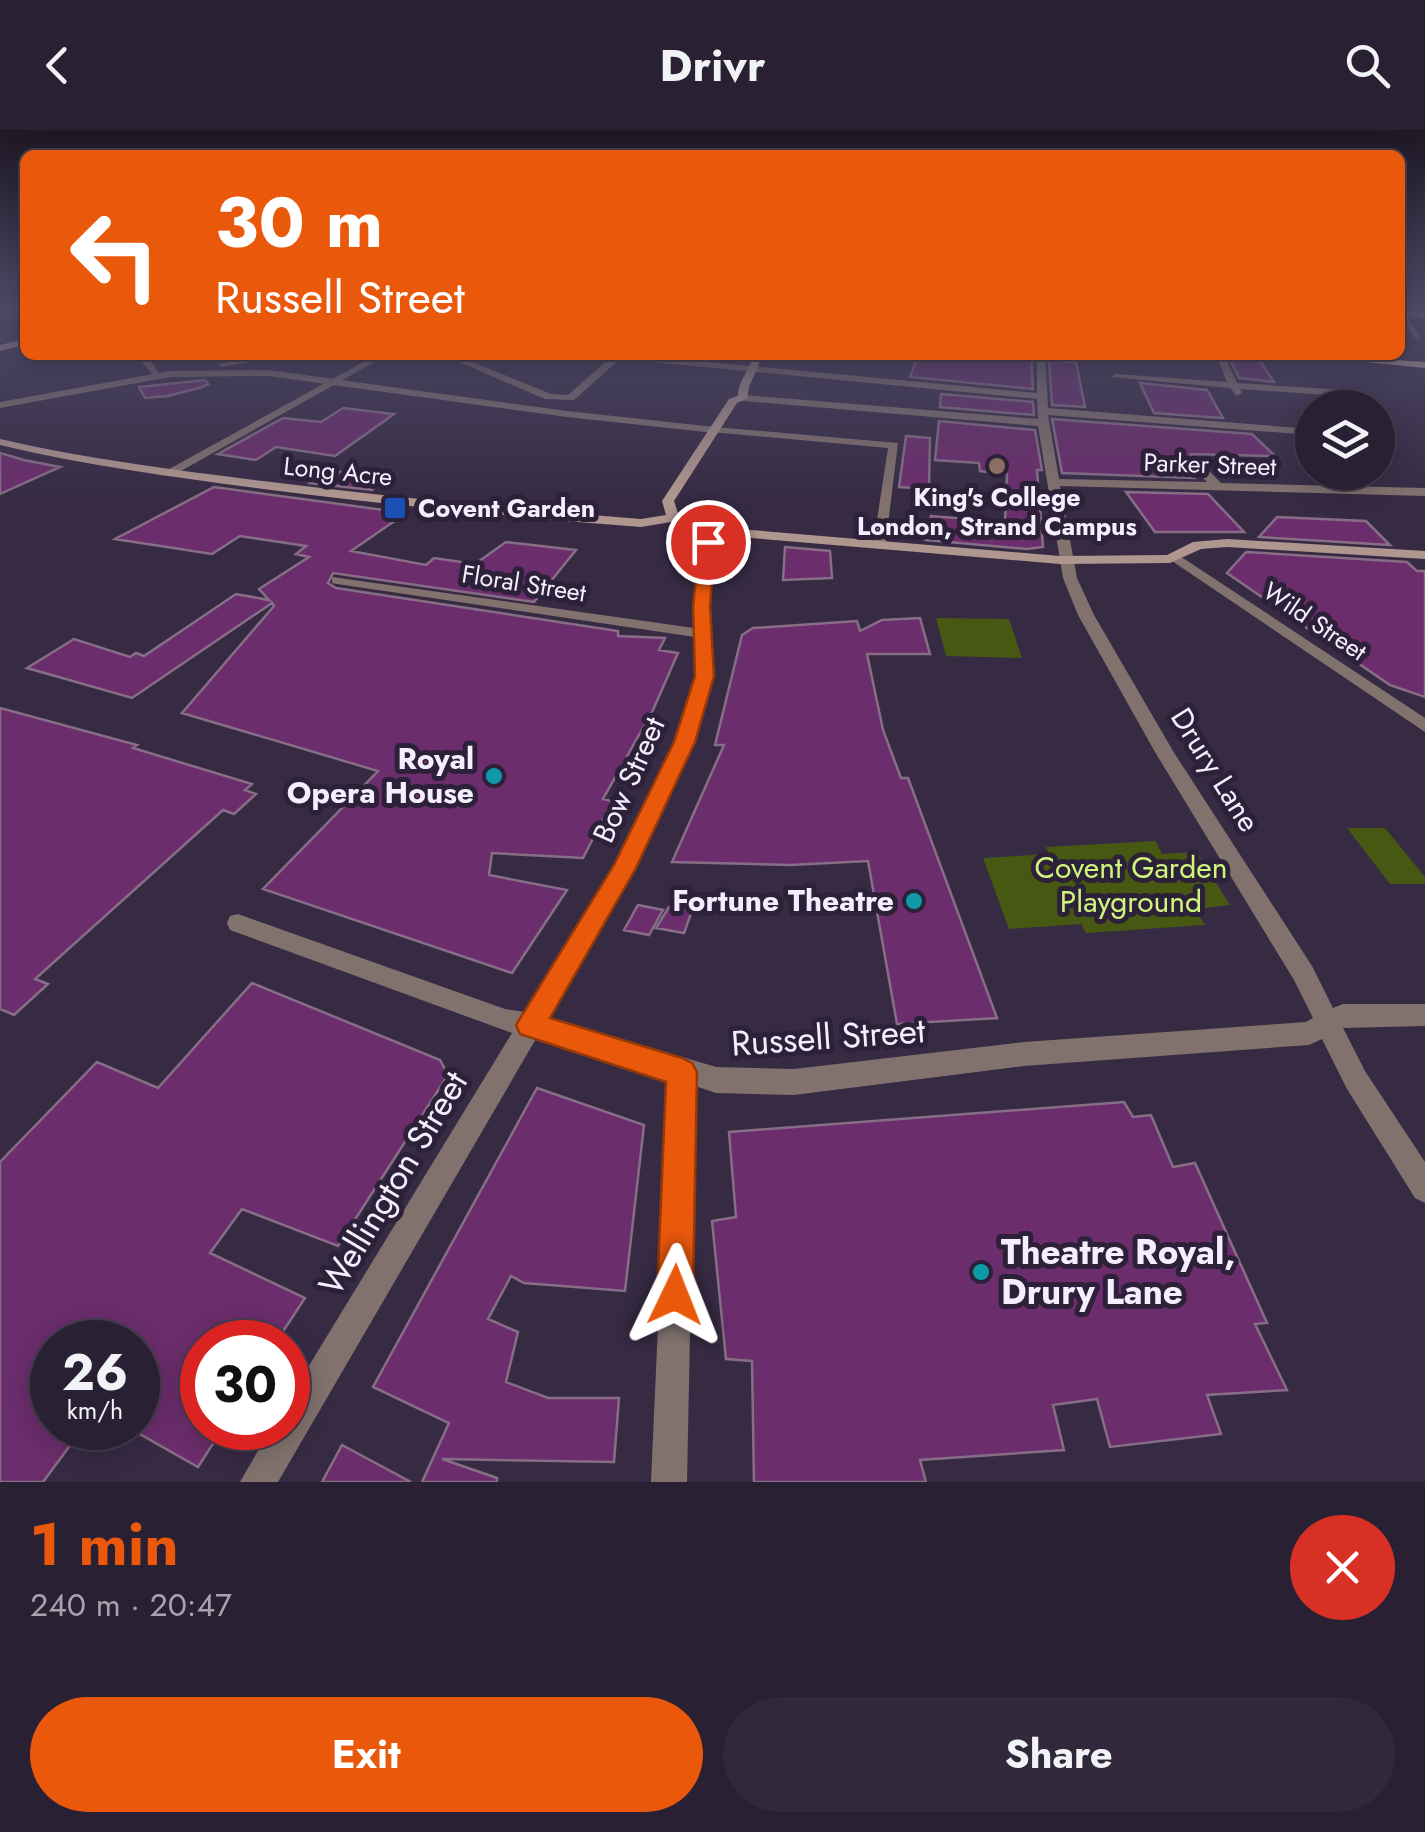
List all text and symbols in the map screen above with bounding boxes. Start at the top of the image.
text: Drivr [659,33,766,98]
icon: back [30,38,85,93]
icon: search [1340,38,1395,93]
text: 30 m [215,172,383,273]
icon: left [50,190,180,320]
text: Russell Street [215,265,465,330]
map controls [1295,390,1395,490]
button: layers [1295,390,1395,490]
street label: Parker Street [1143,444,1277,484]
street label: Long Acre [282,447,394,495]
marker: King's College London, Strand Campus [986,455,1008,477]
place label: King's College London, Strand Campus [857,479,1137,544]
place label: Covent Garden [418,490,595,526]
marker: Covent Garden [382,495,408,521]
pin [666,500,751,585]
icon: arrive [681,515,736,570]
street label: Floral Street [459,555,589,611]
street label: Wild Street [1256,573,1374,669]
street label: Drury Lane [1160,699,1270,840]
street label: Bow Street [582,709,676,850]
place label: Royal Opera House [287,737,474,814]
marker: Royal Opera House [483,765,505,787]
park label: Covent Garden Playground [1035,846,1227,923]
place label: Fortune Theatre [672,879,894,922]
marker: Fortune Theatre [903,890,925,912]
street label: Russell Street [729,1005,927,1069]
street label: Wellington Street [306,1061,480,1304]
place label: Theatre Royal, Drury Lane [1001,1227,1236,1317]
position arrow [623,1243,727,1347]
marker: Theatre Royal, Drury Lane [970,1261,992,1283]
speed limit sign: 30 [180,1320,310,1450]
text: 26 [62,1336,128,1409]
text: km/h [67,1392,123,1428]
text: 1 min [30,1501,179,1588]
button: close [1290,1515,1395,1620]
text: 240 m · 20:47 [30,1582,232,1628]
button: Exit [30,1697,703,1812]
button: Share [723,1697,1395,1812]

